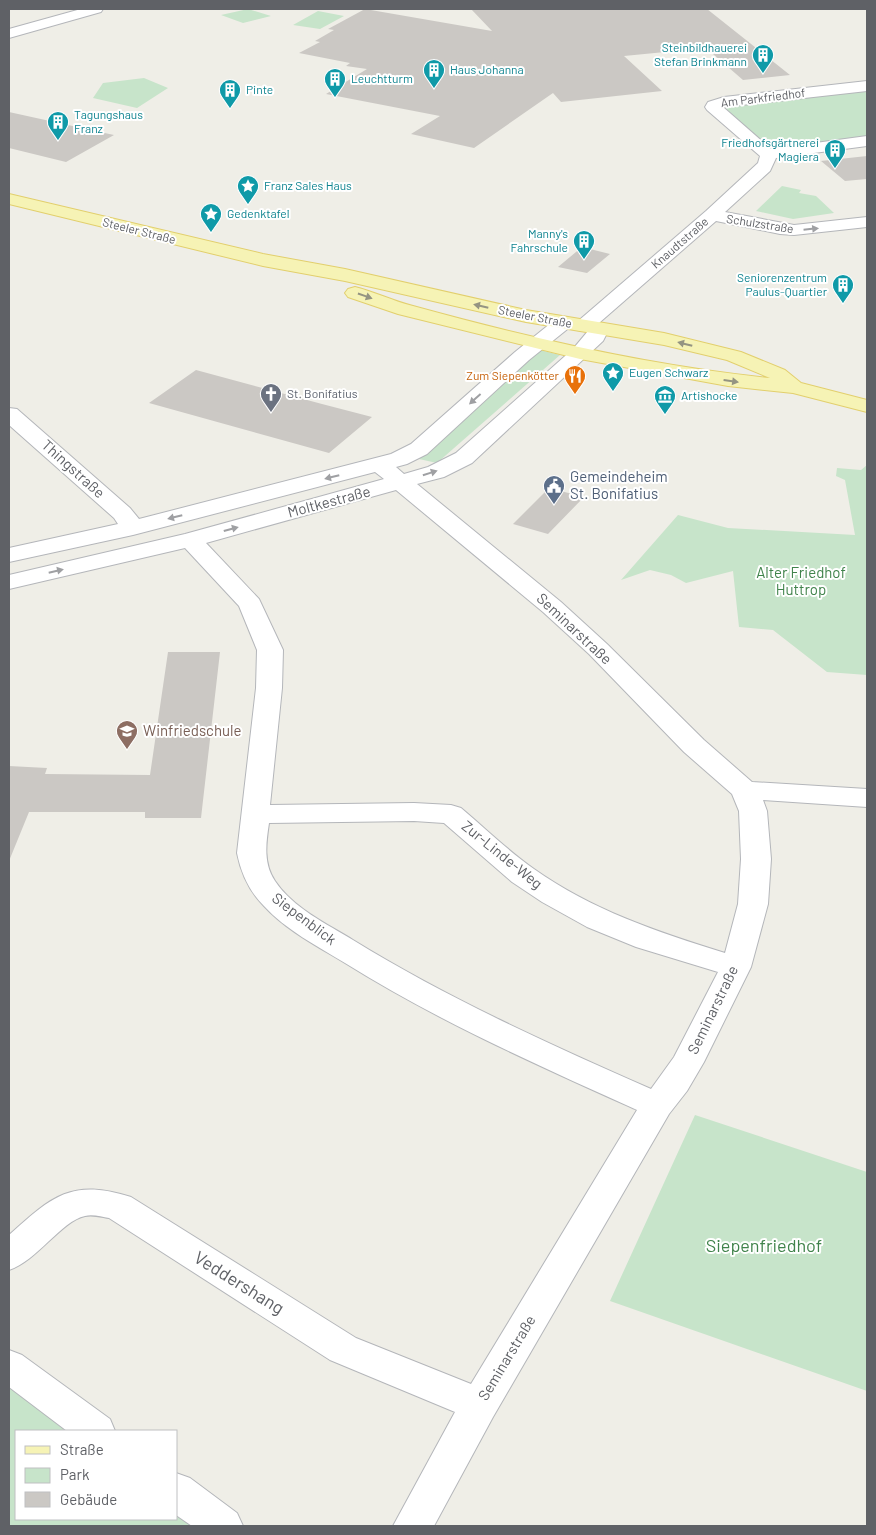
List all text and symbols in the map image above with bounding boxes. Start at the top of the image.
place label: Steinbildhauerei Stefan Brinkmann [654,40,747,68]
building icon: Steinbildhauerei Stefan Brinkmann [751,43,775,74]
building icon: Haus Johanna [422,58,446,89]
place label: Haus Johanna [450,62,524,76]
building icon: Leuchtturm [323,67,347,98]
place label: Leuchtturm [351,71,413,85]
building icon: Pinte [218,78,242,109]
place label: Pinte [246,82,273,96]
street label: Am Parkfriedhof [720,85,806,109]
place label: Tagungshaus Franz [74,107,143,135]
building icon: Tagungshaus Franz [46,110,70,141]
place label: Friedhofsgärtnerei Magiera [721,135,819,163]
building icon: Friedhofsgärtnerei Magiera [823,138,847,169]
place icon: Franz Sales Haus [236,174,260,205]
place label: Franz Sales Haus [264,178,352,192]
place icon: Gedenktafel [199,202,223,233]
place label: Gedenktafel [227,206,289,220]
street label: Schulzstraße [726,211,795,235]
street label: Steeler Straße [101,214,177,246]
street label: Knaudtstraße [648,214,711,271]
one-way arrow [804,225,820,233]
place label: Manny's Fahrschule [511,226,568,254]
building icon: Manny's Fahrschule [572,229,596,260]
place label: Seniorenzentrum Paulus-Quartier [737,270,828,298]
building icon: Seniorenzentrum Paulus-Quartier [831,273,855,304]
one-way arrow [357,293,372,300]
one-way arrow [473,302,488,310]
street label: Steeler Straße [497,302,573,330]
one-way arrow [677,340,692,348]
place icon: Eugen Schwarz [601,361,625,392]
restaurant icon: Zum Siepenkötter [563,364,587,395]
place label: Eugen Schwarz [629,365,708,379]
place label: Zum Siepenkötter [466,368,560,382]
one-way arrow [723,377,739,385]
church icon: St. Bonifatius [259,382,283,413]
museum icon: Artishocke [653,384,677,415]
place label: St. Bonifatius [287,386,358,400]
place label: Artishocke [681,388,737,402]
one-way arrow [468,393,481,404]
street label: Thingstraße [38,435,109,501]
place label: Gemeindeheim St. Bonifatius [570,467,668,502]
one-way arrow [423,469,438,477]
one-way arrow [325,473,340,481]
public building icon: Gemeindeheim St. Bonifatius [542,474,566,505]
street label: Moltkestraße [285,481,372,521]
one-way arrow [168,514,183,522]
one-way arrow [224,525,239,533]
park label: Alter Friedhof Huttrop [756,563,846,598]
one-way arrow [49,567,64,575]
street label: Seminarstraße [533,589,616,668]
school or university icon: Winfriedschule [115,719,139,750]
place label: Winfriedschule [143,721,241,739]
street label: Zur-Linde-Weg [459,816,547,892]
street label: Siepenblick [269,888,341,948]
street label: Seminarstraße [683,962,741,1057]
park label: Siepenfriedhof [706,1234,822,1256]
street label: Veddershang [190,1246,289,1318]
street label: Seminarstraße [474,1312,539,1403]
legend [15,1430,178,1520]
text: Straße [60,1440,104,1458]
text: Park [60,1465,90,1483]
text: Gebäude [60,1490,117,1508]

